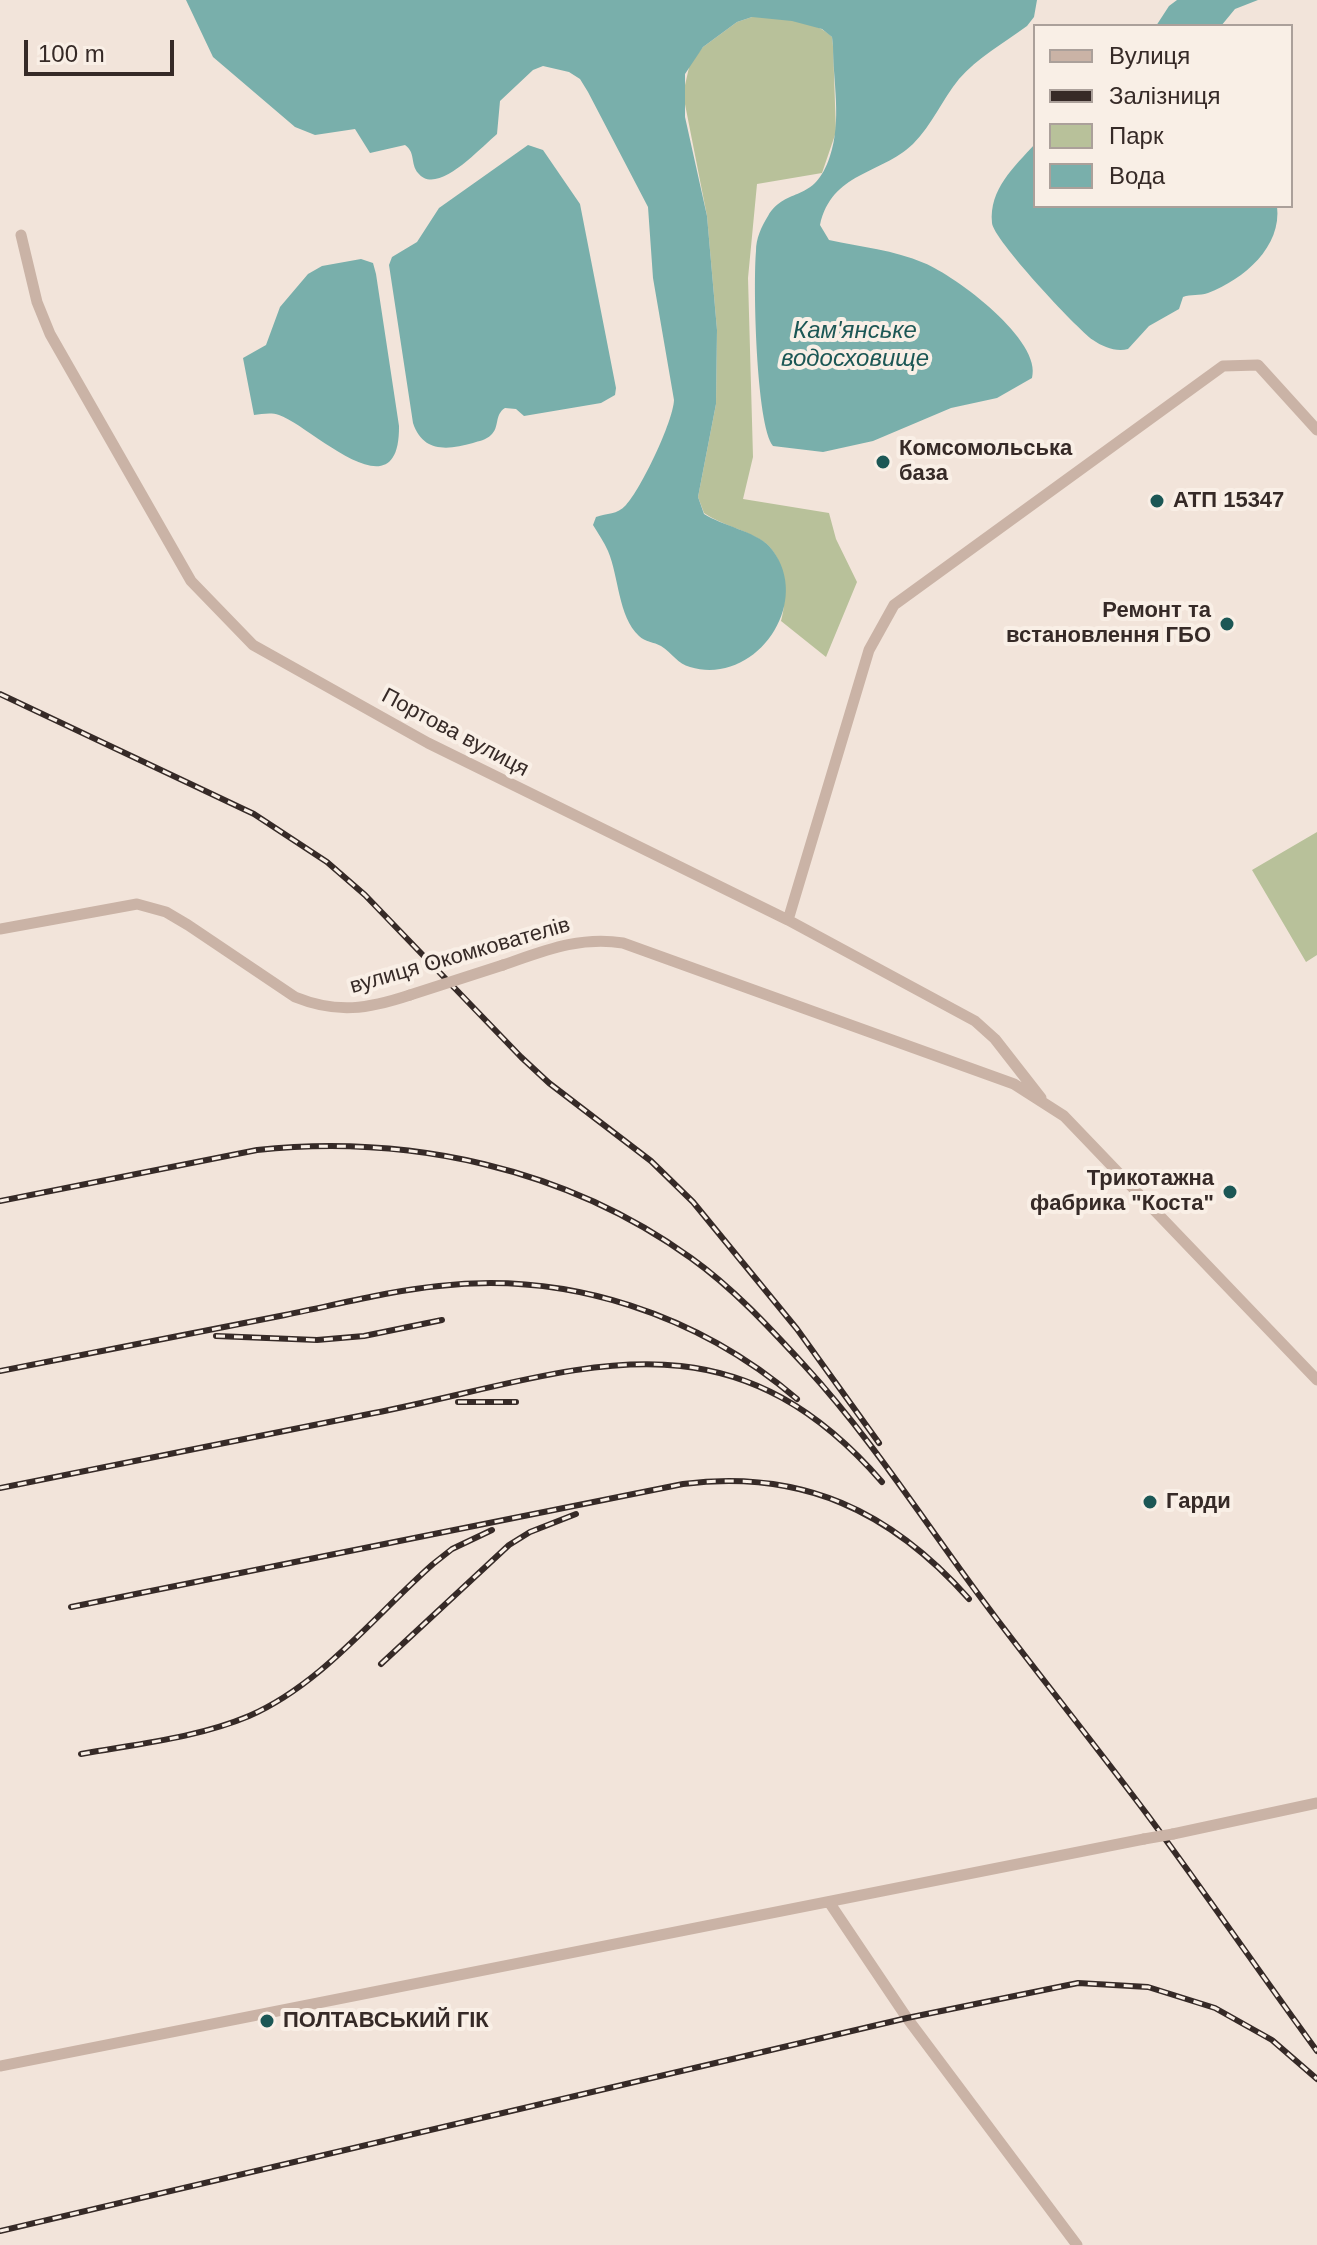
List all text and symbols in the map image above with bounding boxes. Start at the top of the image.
scale bar [28,24,178,74]
legend [1033,24,1293,208]
text: 100 m [38,40,105,67]
text: Вулиця [1109,42,1190,69]
text: Залізниця [1109,82,1221,109]
text: Парк [1109,122,1163,149]
text: Вода [1109,162,1165,189]
water label: Кам'янське водосховище [781,317,929,373]
place label: Комсомольська база [899,436,1072,488]
marker: Комсомольська база [874,453,892,471]
place label: АТП 15347 [1173,488,1284,514]
marker: АТП 15347 [1148,492,1166,510]
place label: Ремонт та встановлення ГБО [1006,598,1211,650]
marker: Ремонт та встановлення ГБО [1218,615,1236,633]
street label: Портова вулиця [377,683,533,783]
street label: вулиця Окомкователів [347,912,573,1000]
place label: Трикотажна фабрика "Коста" [1030,1166,1214,1218]
marker: Трикотажна фабрика "Коста" [1221,1183,1239,1201]
place label: Гарди [1166,1489,1231,1515]
marker: Гарди [1141,1493,1159,1511]
place label: ПОЛТАВСЬКИЙ ГІК [283,2008,489,2034]
marker: ПОЛТАВСЬКИЙ ГІК [258,2012,276,2030]

